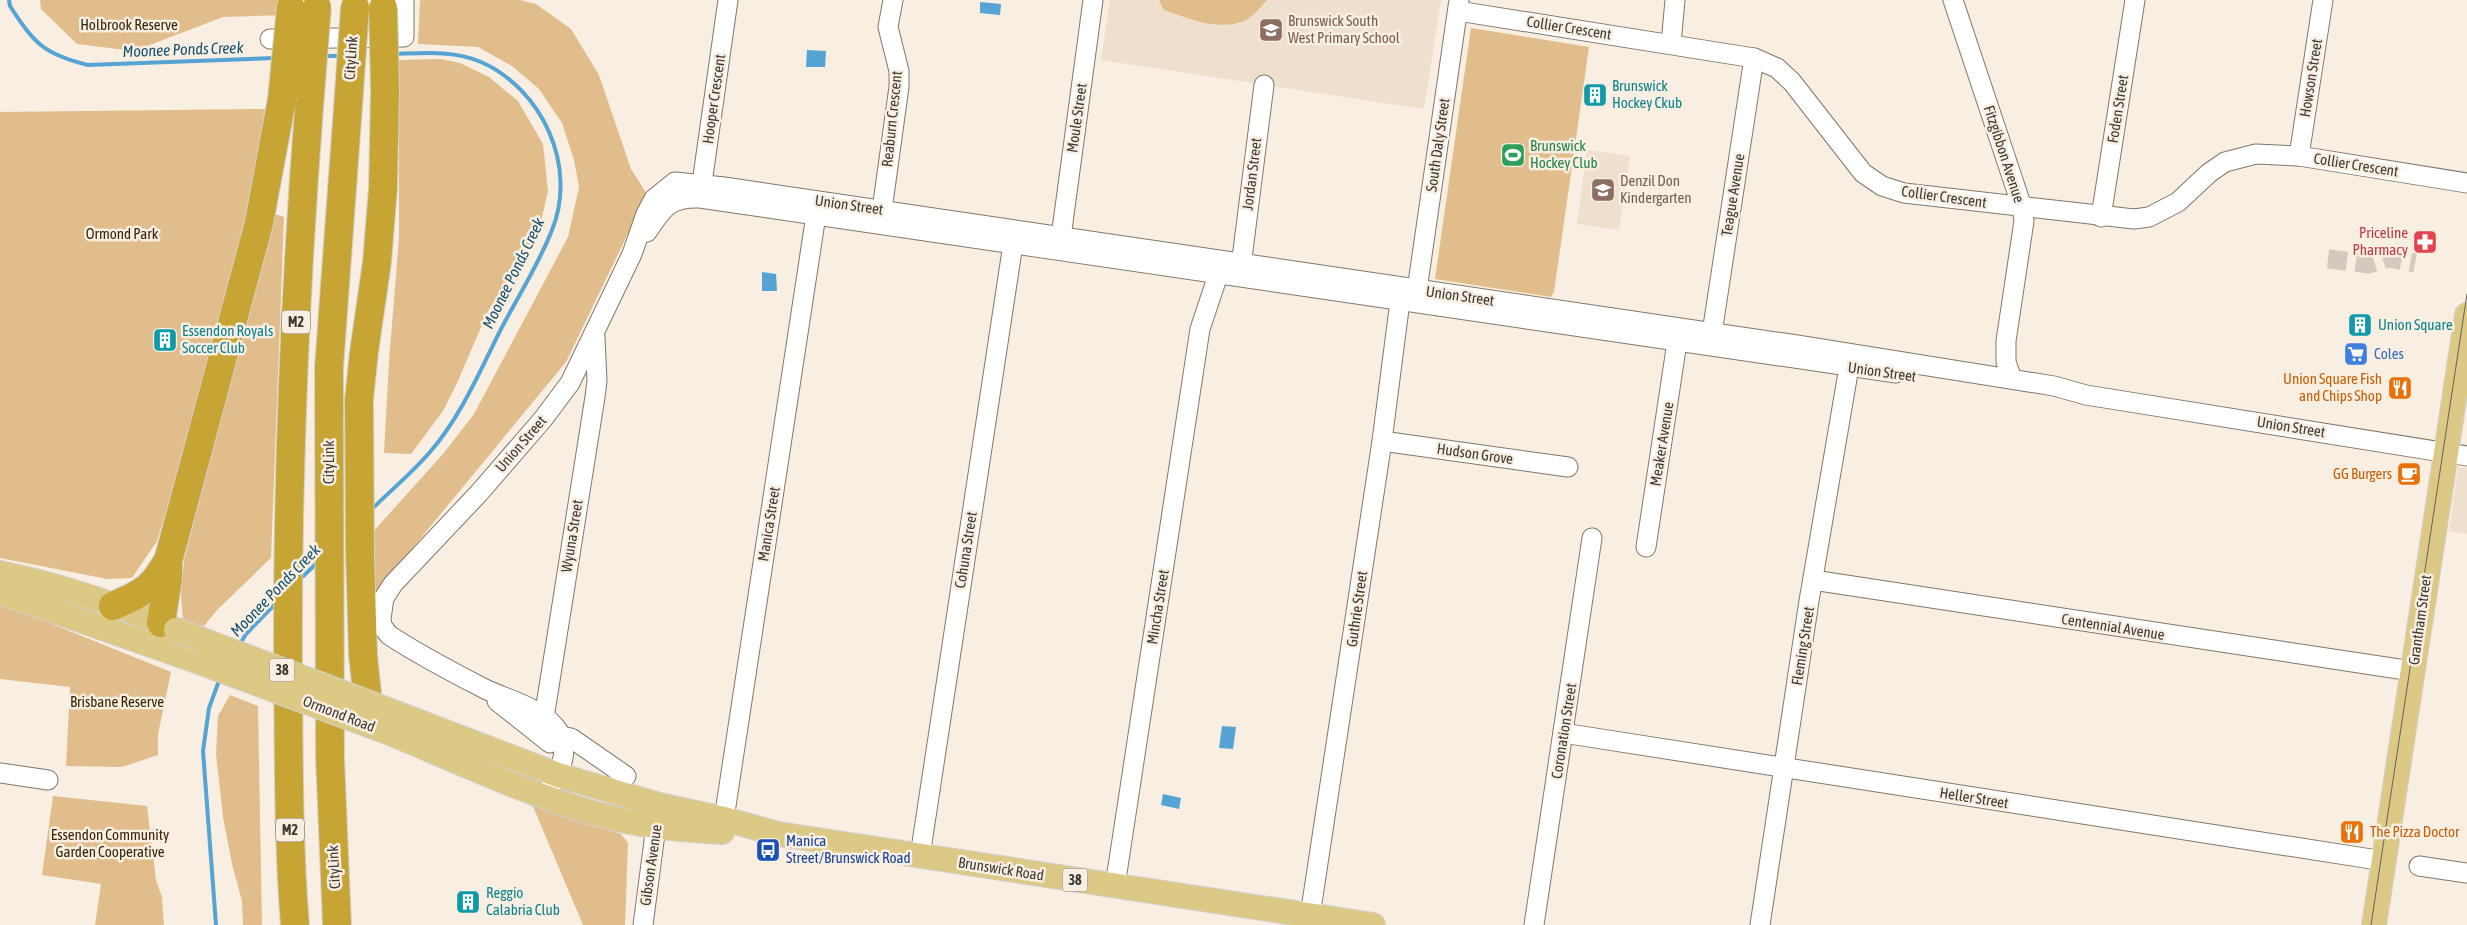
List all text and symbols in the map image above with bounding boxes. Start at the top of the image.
place label: Brunswick South West Primary School [1288,12,1400,46]
street label: Collier Crescent [1525,12,1613,43]
park label: Holbrook Reserve [80,16,178,33]
school or university icon: Brunswick South West Primary School [1258,17,1284,43]
street label: CityLink [340,35,361,80]
water label: Moonee Ponds Creek [122,38,245,60]
street label: Howson Street [2296,38,2325,118]
street label: Hooper Crescent [699,53,728,145]
street label: Reaburn Crescent [878,70,905,168]
street label: Foden Street [2104,74,2131,144]
place label: Brunswick Hockey Ckub [1612,77,1682,111]
street label: Moule Street [1063,82,1090,154]
building icon: Brunswick Hockey Ckub [1582,82,1608,108]
street label: South Daly Street [1423,97,1453,193]
street label: Fitzgibbon Avenue [1981,103,2028,205]
street label: Jordan Street [1239,137,1264,211]
place label: Brunswick Hockey Club [1530,137,1598,171]
sports icon: Brunswick Hockey Club [1500,142,1526,168]
street label: Collier Crescent [2312,149,2400,180]
street label: Teague Avenue [1718,152,1747,238]
place label: Denzil Don Kindergarten [1620,172,1692,206]
school or university icon: Denzil Don Kindergarten [1590,177,1616,203]
street label: Collier Crescent [1900,182,1988,211]
street label: Union Street [814,191,884,218]
water label: Moonee Ponds Creek [478,214,548,331]
place label: Priceline Pharmacy [2352,224,2408,258]
park label: Ormond Park [86,225,159,242]
pharmacy icon: Priceline Pharmacy [2412,229,2438,255]
street label: Union Street [1425,282,1495,309]
road number: M2 [282,311,310,334]
building icon: Union Square [2347,312,2373,338]
place label: Union Square [2378,316,2453,333]
place label: Essendon Royals Soccer Club [182,322,273,356]
building icon: Essendon Royals Soccer Club [152,327,178,353]
supermarket icon: Coles [2343,341,2369,367]
place label: Coles [2374,345,2404,362]
street label: Union Street [1847,358,1917,385]
place label: Union Square Fish and Chips Shop [2283,370,2382,404]
restaurant icon: Union Square Fish and Chips Shop [2387,375,2413,401]
street label: Meaker Avenue [1646,400,1677,487]
street label: Union Street [492,412,550,475]
street label: Union Street [2256,413,2326,440]
street label: CityLink [320,440,337,484]
street label: Hudson Grove [1436,440,1514,467]
cafe icon: GG Burgers [2396,461,2422,487]
place label: GG Burgers [2333,465,2392,482]
street label: Manica Street [754,485,783,562]
street label: Wyuna Street [557,498,586,574]
street label: Cohuna Street [951,510,980,590]
water label: Moonee Ponds Creek [226,540,324,640]
street label: Mincha Street [1143,568,1172,646]
street label: Guthrie Street [1343,570,1370,648]
street label: Grantham Street [2405,574,2434,666]
street label: Fleming Street [1788,605,1817,687]
street label: Centennial Avenue [2060,610,2166,643]
road number: 38 [270,658,294,682]
street label: Coronation Street [1548,682,1579,780]
street label: Ormond Road [301,692,378,735]
park label: Brisbane Reserve [70,693,164,710]
street label: Heller Street [1938,784,2010,811]
road number: M2 [276,818,304,842]
restaurant icon: The Pizza Doctor [2339,819,2365,845]
street label: Gibson Avenue [636,823,665,907]
place label: The Pizza Doctor [2370,823,2460,840]
park label: Essendon Community Garden Cooperative [51,826,169,860]
place label: Manica Street/Brunswick Road [786,832,911,866]
bus stop icon: Manica Street/Brunswick Road [755,837,781,863]
street label: CityLink [324,844,343,889]
street label: Brunswick Road [957,853,1045,884]
road number: 38 [1062,868,1088,892]
place label: Reggio Calabria Club [486,884,560,918]
building icon: Reggio Calabria Club [455,889,481,915]

